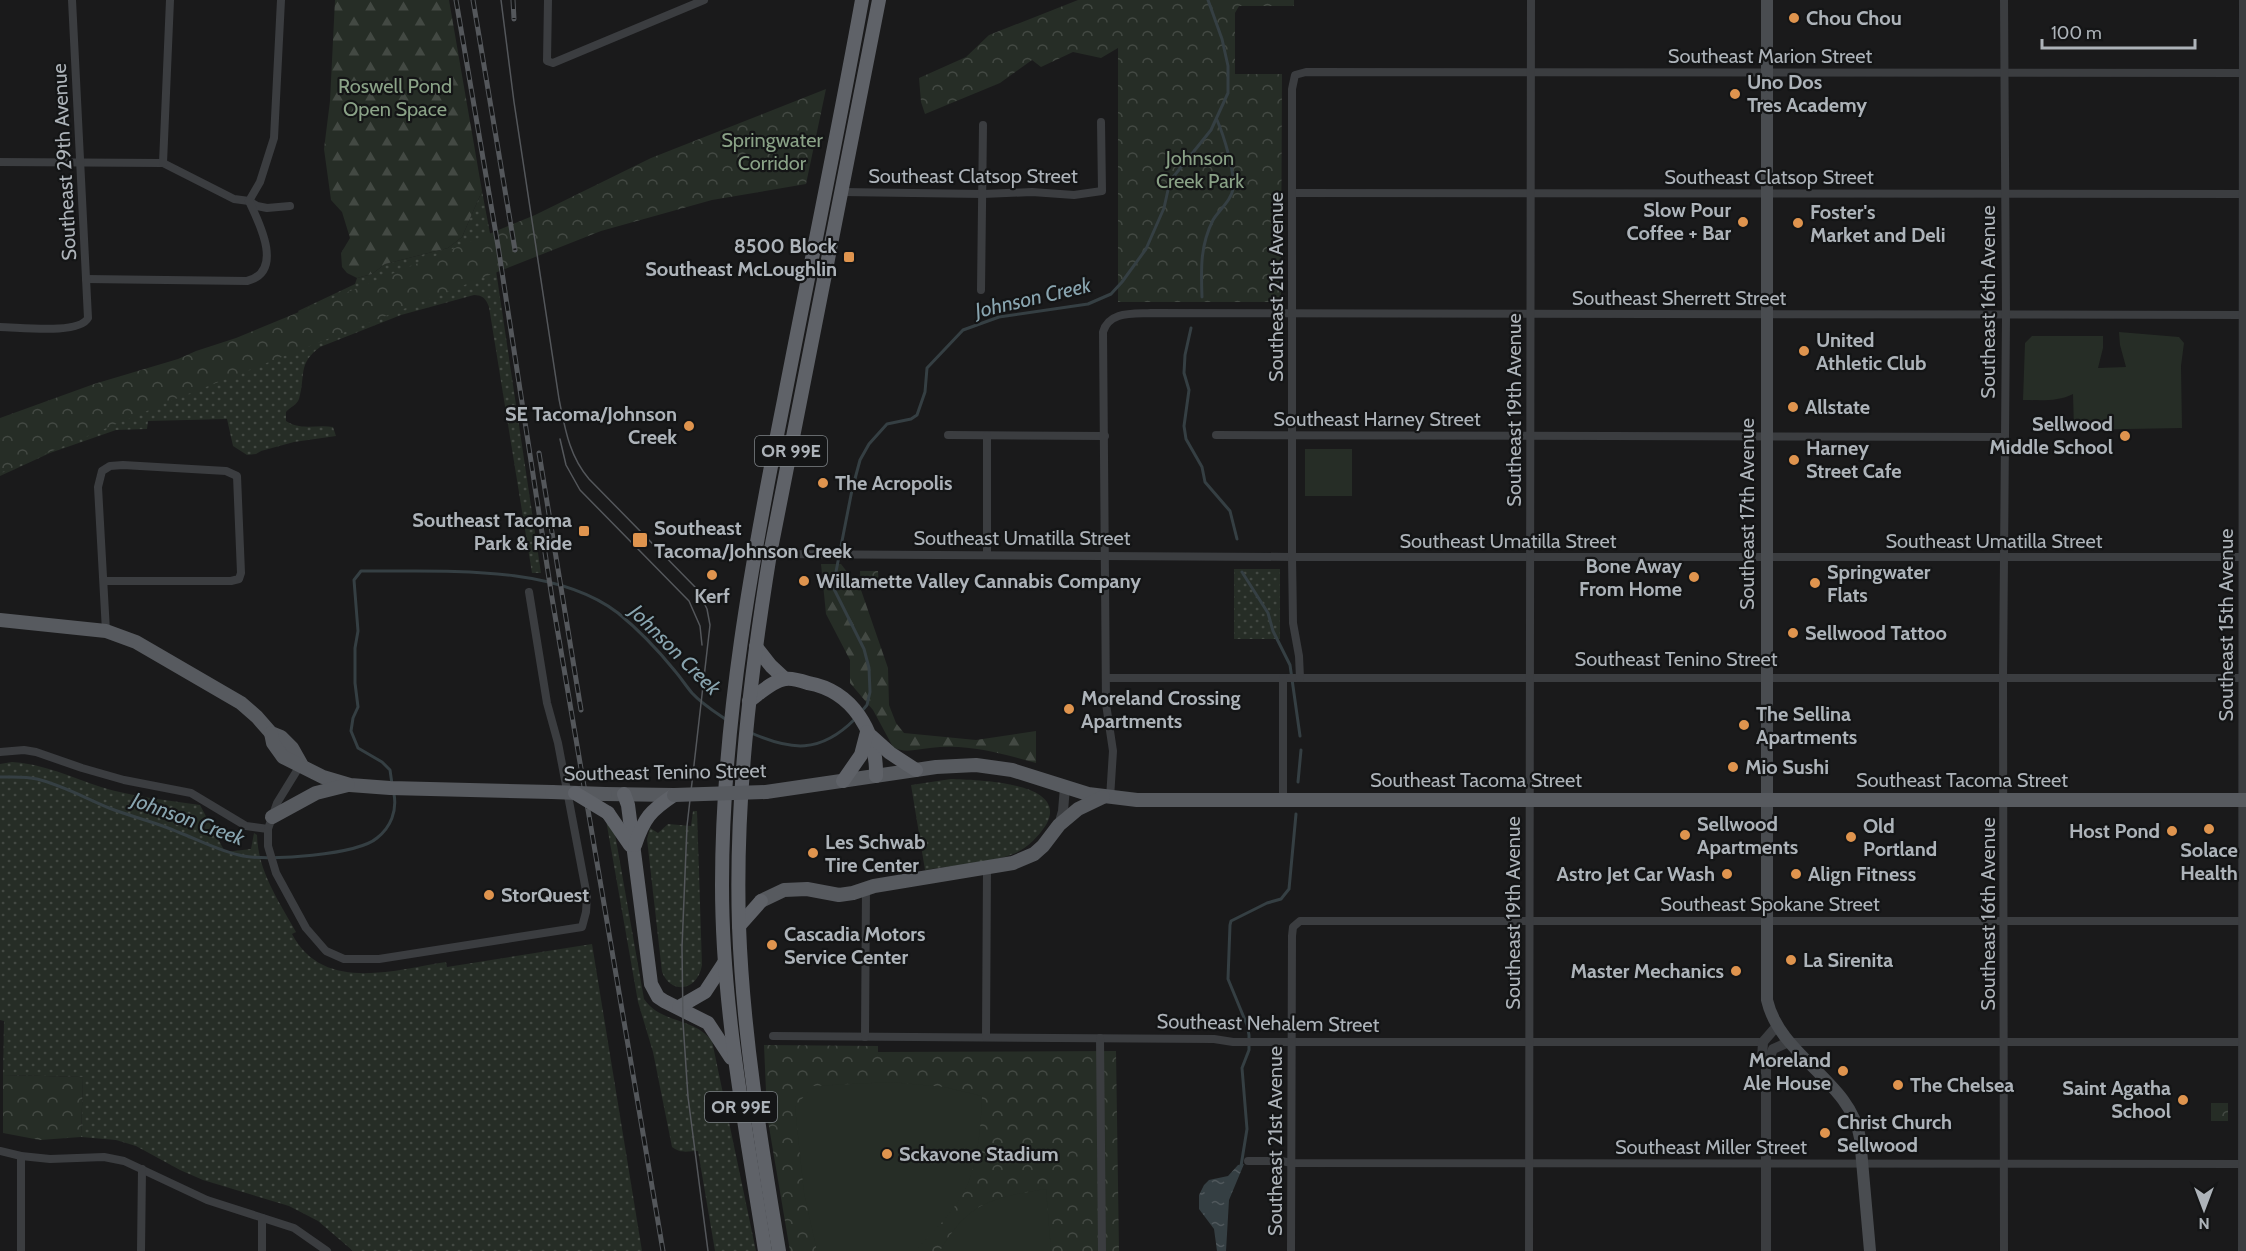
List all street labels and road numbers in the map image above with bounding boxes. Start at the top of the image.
street label: Southeast Marion Street [1668,44,1872,68]
street label: Southeast 29th Avenue [47,63,81,261]
street label: Southeast Clatsop Street [868,164,1078,188]
street label: Southeast Clatsop Street [1664,165,1874,189]
street label: Southeast 21st Avenue [1264,192,1288,382]
street label: Southeast 16th Avenue [1976,205,2000,399]
street label: Southeast Sherrett Street [1572,286,1787,310]
street label: Southeast 19th Avenue [1502,313,1526,507]
street label: Southeast Harney Street [1273,407,1481,431]
street label: Southeast 17th Avenue [1735,418,1759,610]
road number: OR 99E [755,436,827,466]
street label: Southeast Umatilla Street [913,526,1131,550]
street label: Southeast Umatilla Street [1399,529,1617,553]
street label: Southeast Umatilla Street [1885,529,2103,553]
street label: Southeast 15th Avenue [2214,529,2238,721]
street label: Southeast Tenino Street [1575,647,1778,671]
street label: Southeast Tenino Street [563,758,767,786]
street label: Southeast Tacoma Street [1370,768,1582,792]
street label: Southeast Tacoma Street [1856,768,2068,792]
street label: Southeast 19th Avenue [1501,816,1525,1010]
street label: Southeast 16th Avenue [1976,817,2000,1011]
street label: Southeast Spokane Street [1660,892,1880,916]
street label: Southeast Nehalem Street [1156,1009,1380,1037]
street label: Southeast 21st Avenue [1263,1046,1287,1236]
road number: OR 99E [705,1092,777,1122]
street label: Southeast Miller Street [1615,1135,1807,1159]

